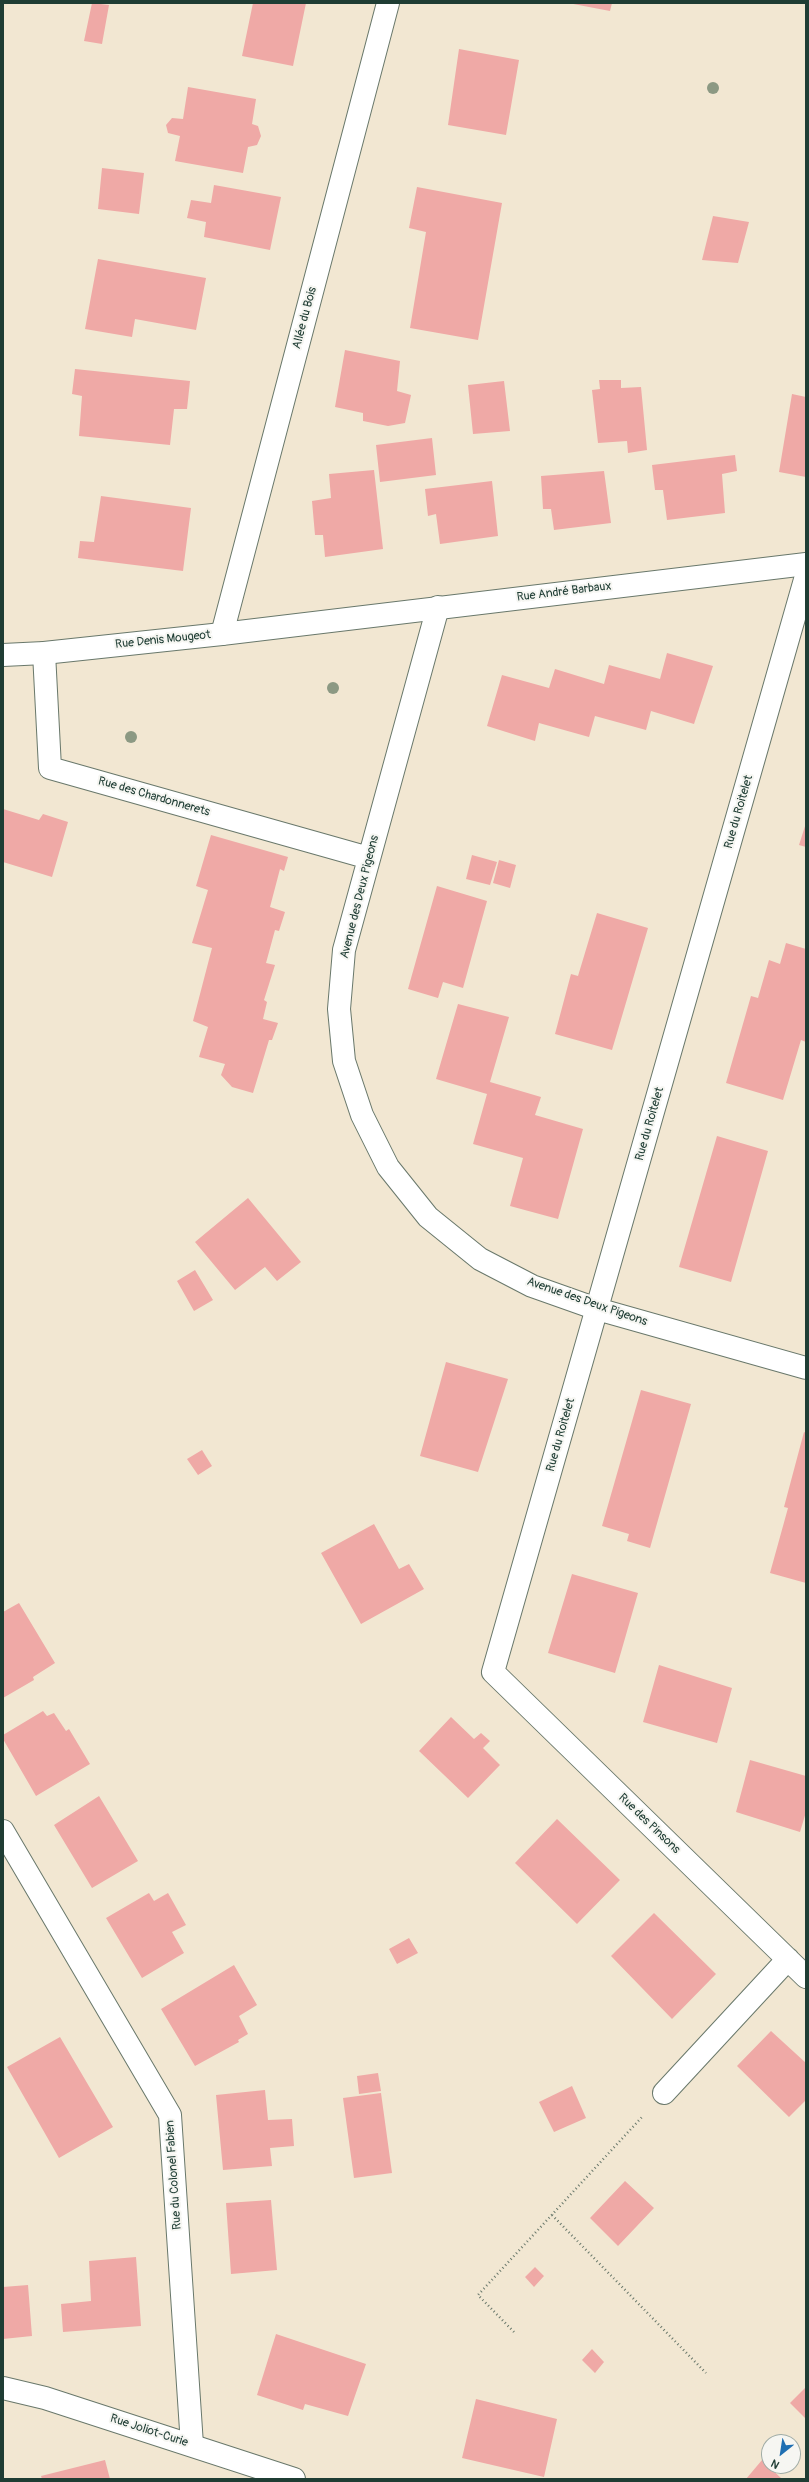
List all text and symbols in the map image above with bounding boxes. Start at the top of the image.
street label: Allée du Bois [290,285,320,351]
street label: Rue André Barbaux [516,579,612,605]
street label: Rue Denis Mougeot [115,628,211,652]
street label: Rue des Chardonnerets [96,774,212,820]
street label: Rue du Roitelet [722,774,756,850]
street label: Avenue des Deux Pigeons [338,834,382,960]
street label: Rue du Roitelet [633,1086,667,1162]
street label: Avenue des Deux Pigeons [525,1275,649,1329]
street label: Rue du Roitelet [544,1397,578,1473]
street label: Rue des Pinsons [615,1791,683,1857]
street label: Rue du Colonel Fabien [163,2120,185,2230]
street label: Rue Joliot-Curie [108,2412,190,2450]
north arrow [761,2434,801,2474]
text: N [769,2456,782,2471]

